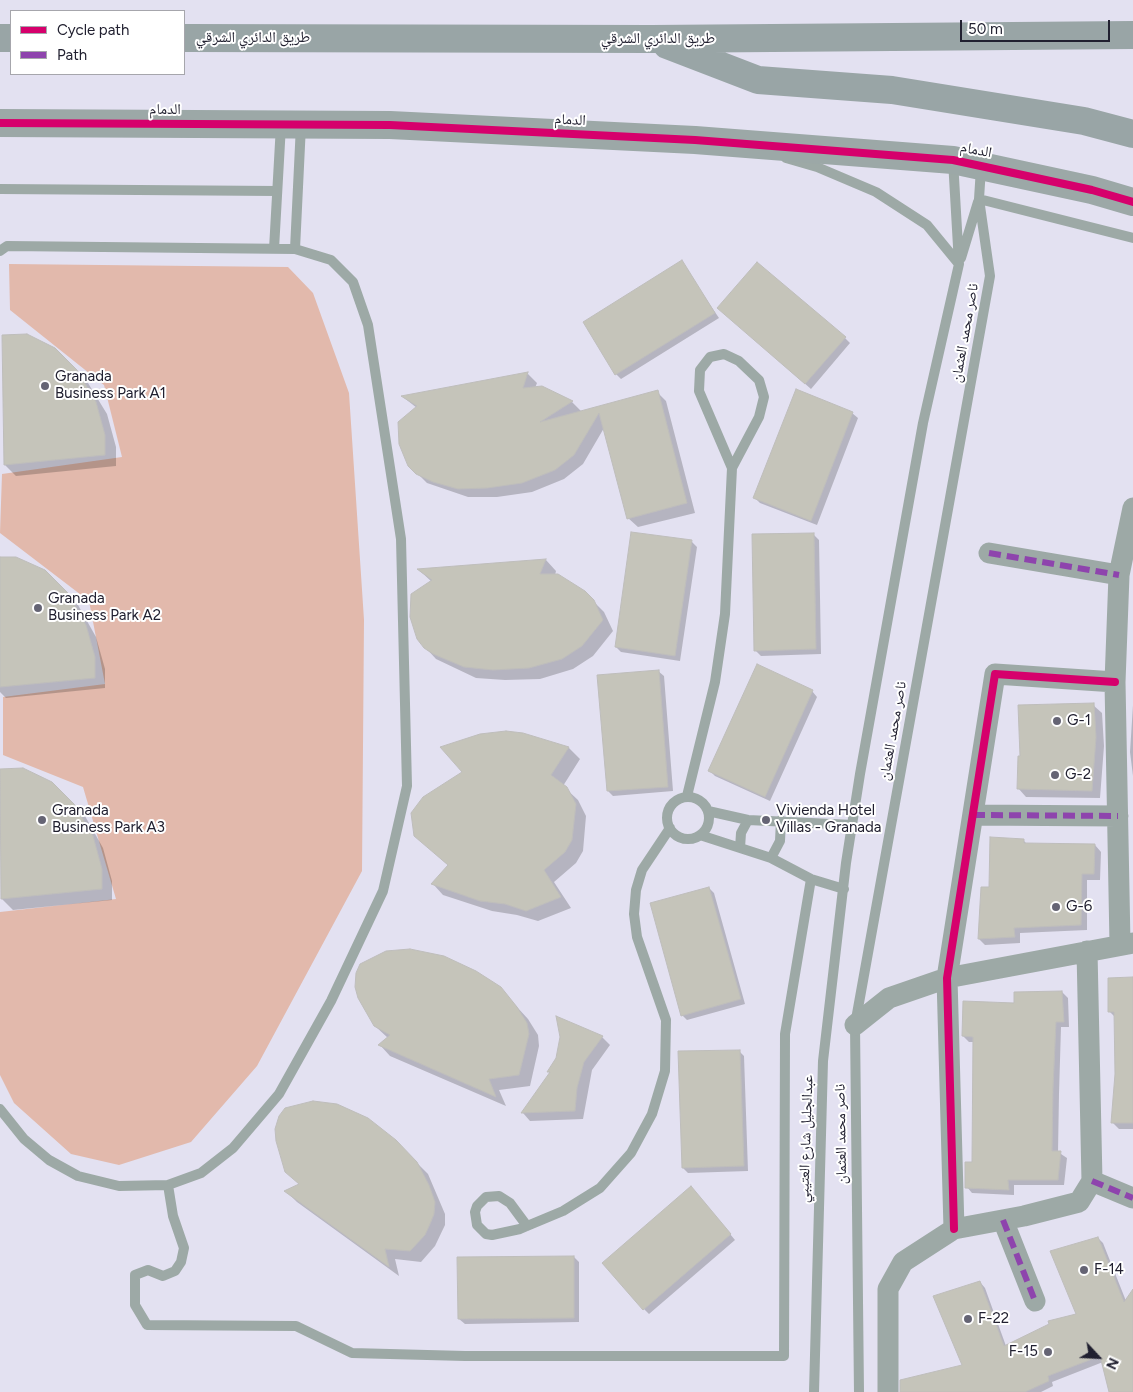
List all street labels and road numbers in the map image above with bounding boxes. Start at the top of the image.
street label: طريق الدائري الشرقي [196,29,310,47]
street label: طريق الدائري الشرقي [601,30,715,48]
street label: الدمام [149,101,181,119]
street label: الدمام [554,110,586,130]
street label: الدمام [959,138,993,162]
street label: ناصر محمد العثمان [947,282,983,384]
street label: ناصر محمد العثمان [875,680,911,782]
street label: عبدالجليل شارع العتيبي [795,1075,817,1203]
street label: ناصر محمد العثمان [831,1084,851,1184]

